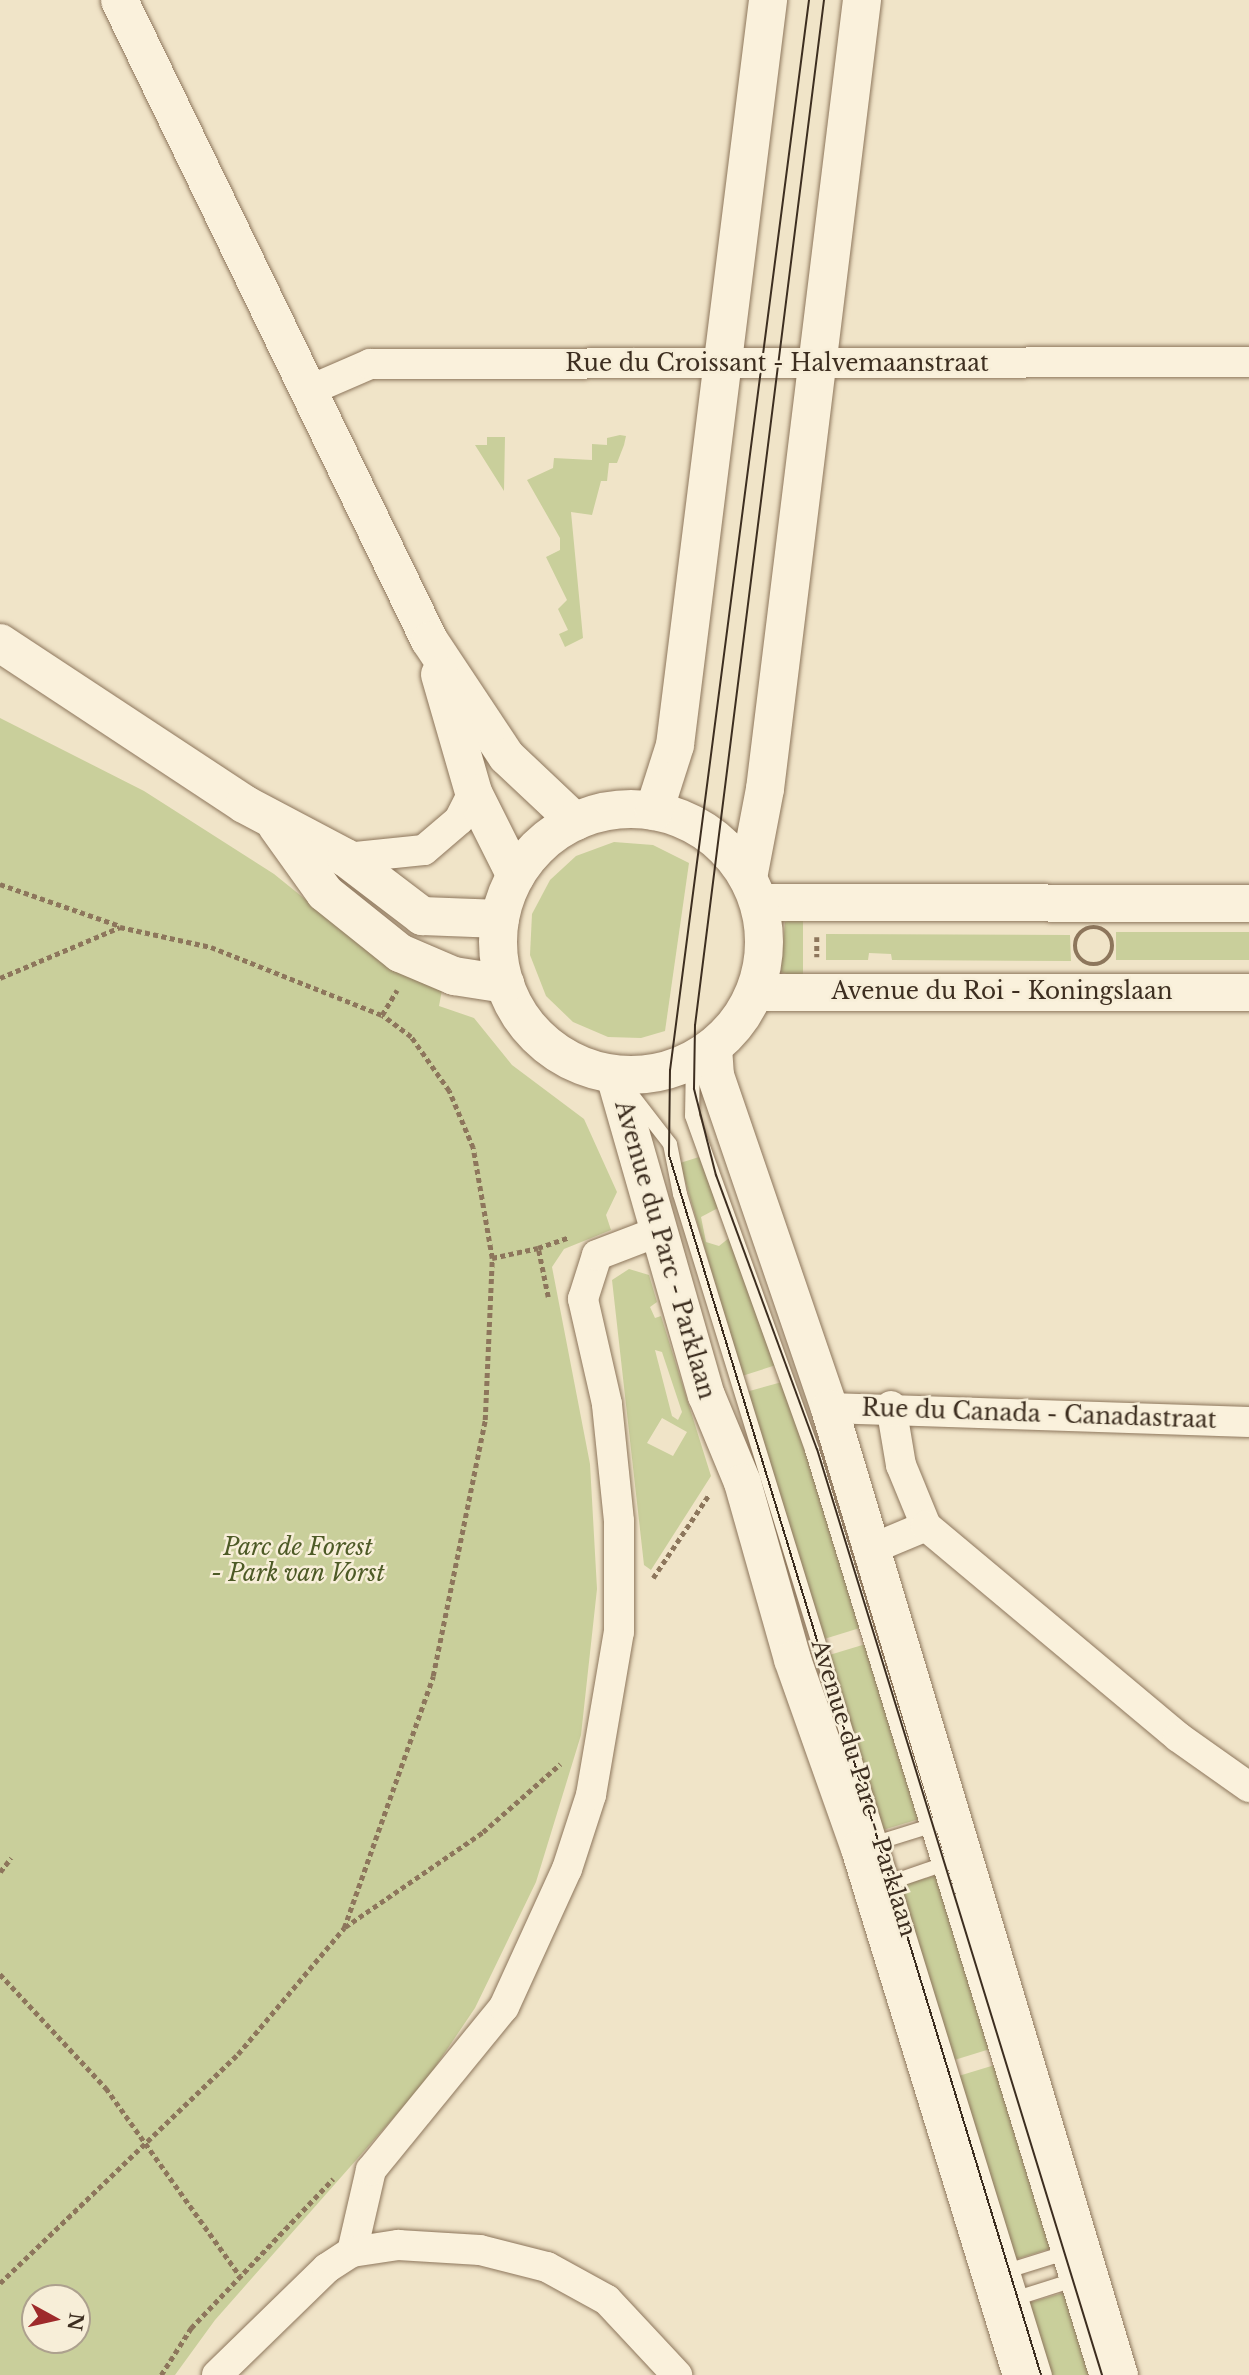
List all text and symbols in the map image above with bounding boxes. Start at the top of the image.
street label: Rue du Croissant - Halvemaanstraat [565,349,989,377]
street label: Avenue du Roi - Koningslaan [831,977,1173,1005]
street label: Avenue du Parc - Parklaan [609,1098,721,1402]
street label: Rue du Canada - Canadastraat [861,1394,1217,1434]
park label: Parc de Forest - Park van Vorst [211,1533,385,1587]
street label: Avenue du Parc - Parklaan [806,1636,922,1940]
north arrow [21,2284,91,2354]
text: N [63,2311,88,2332]

